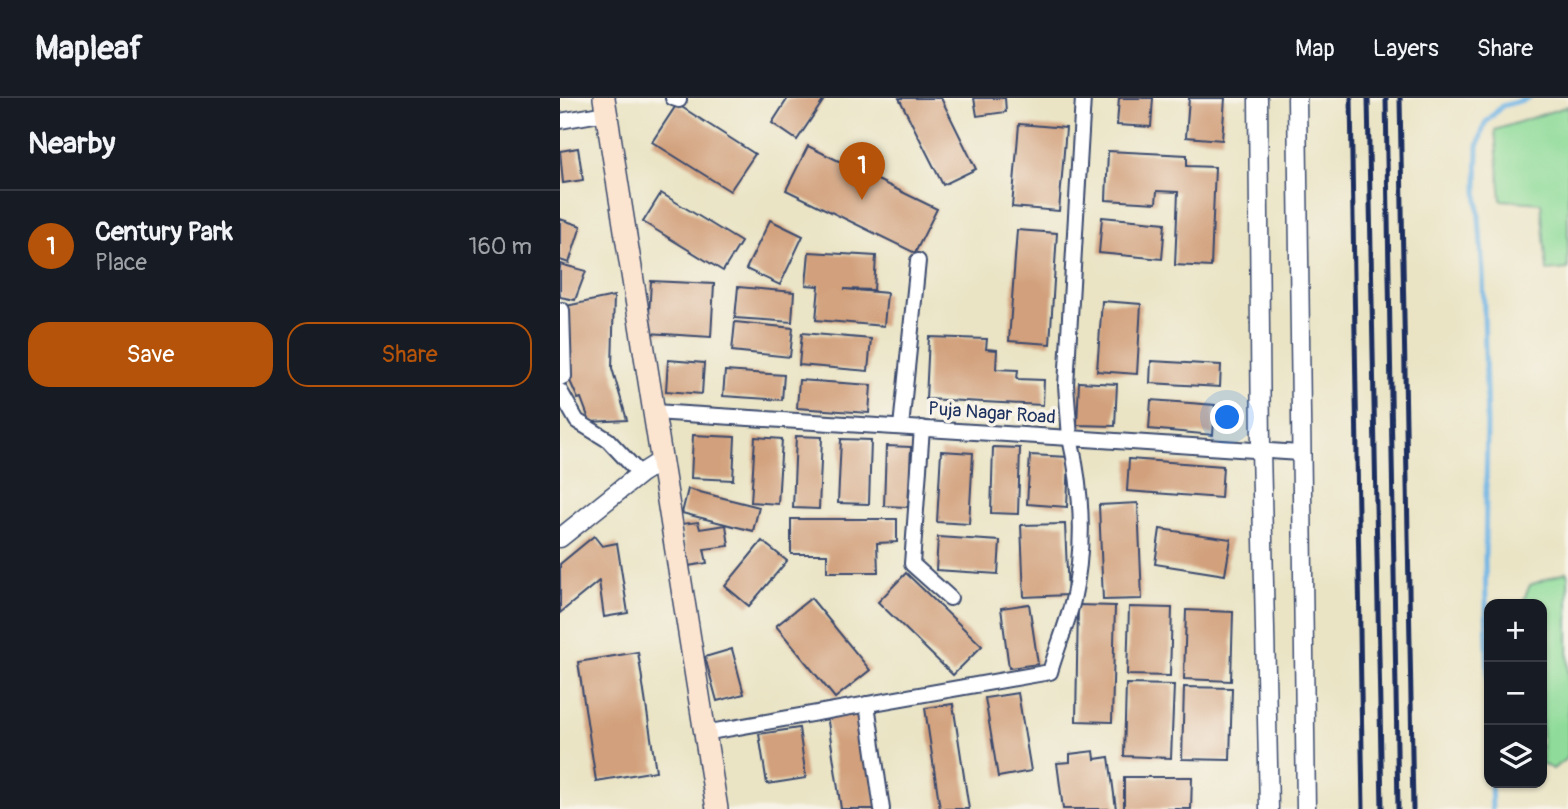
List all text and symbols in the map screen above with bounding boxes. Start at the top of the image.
text: Mapleaf [35,28,143,69]
text: Map [1295,34,1335,63]
text: Layers [1373,34,1439,63]
text: Share [1477,34,1533,63]
text: Nearby [28,125,115,162]
pin: 1 [839,142,885,200]
text: Century Park [95,216,233,248]
text: 1 [47,232,56,261]
text: 160 m [468,232,532,261]
text: Place [95,248,147,277]
button: Save [28,322,273,387]
button: Share [287,322,532,387]
street label: Puja Nagar Road [927,397,1056,429]
your location [1210,400,1244,434]
map controls [1484,599,1547,788]
button: + [1484,599,1547,662]
button: − [1484,662,1547,725]
button: layers [1484,725,1547,788]

